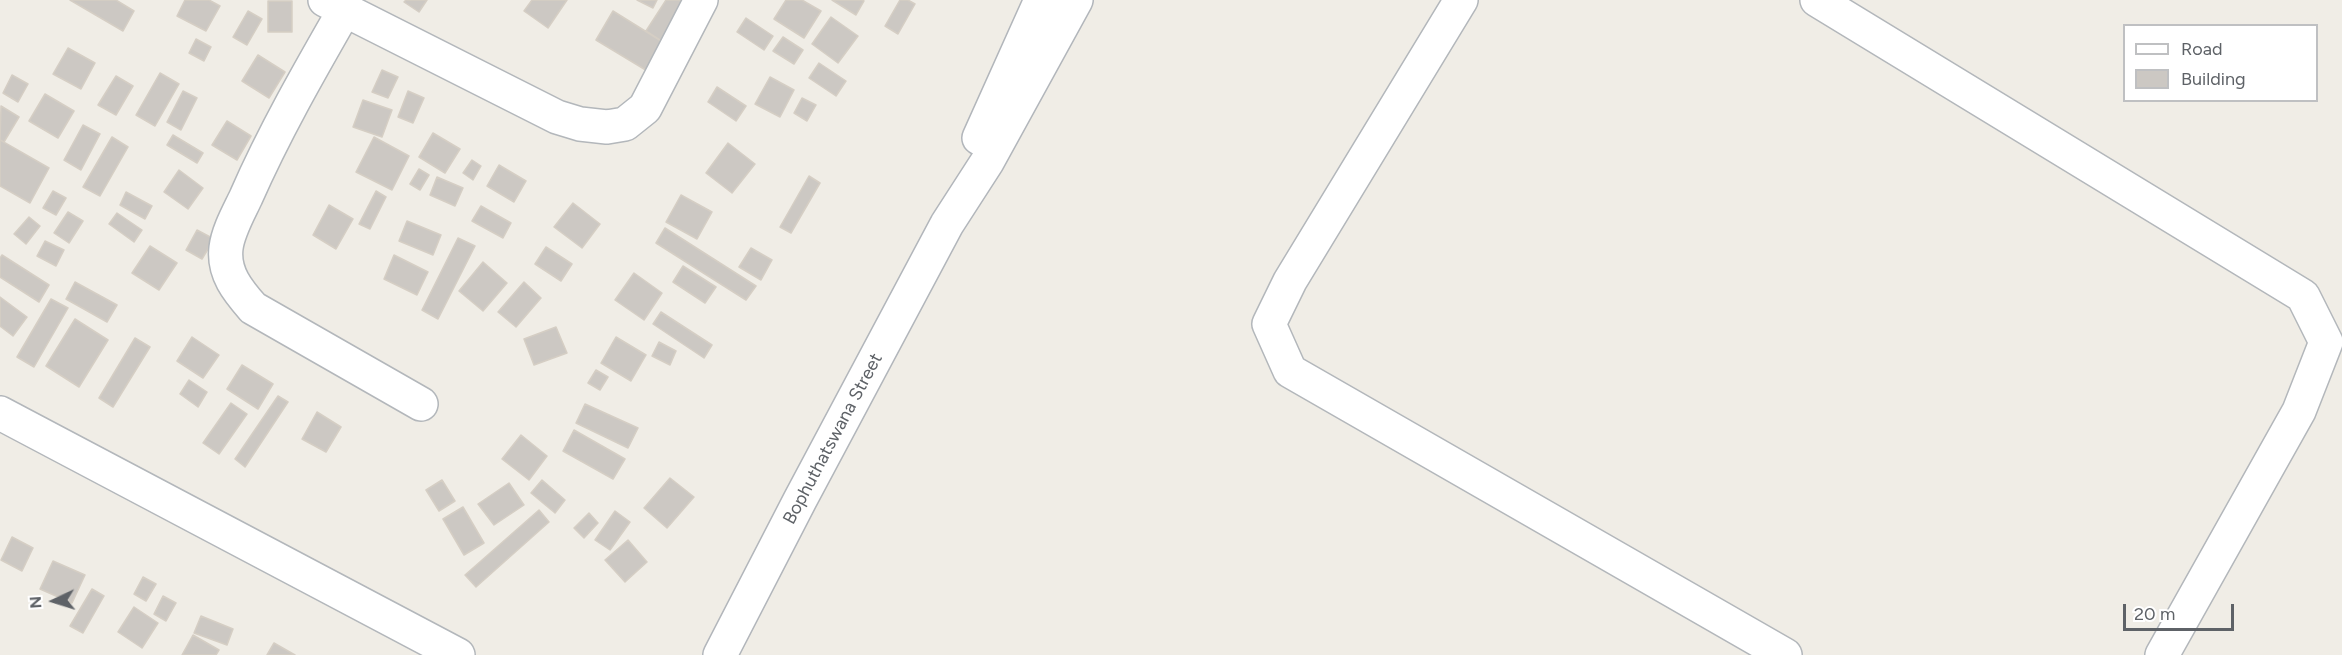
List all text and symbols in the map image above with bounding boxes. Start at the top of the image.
legend [2123,24,2318,102]
text: Road [2181,38,2222,60]
text: Building [2181,68,2246,90]
street label: Bophuthatswana Street [779,350,887,528]
north arrow [24,571,84,631]
scale bar [2126,592,2237,630]
text: N [26,595,45,609]
text: 20 m [2134,603,2175,625]

